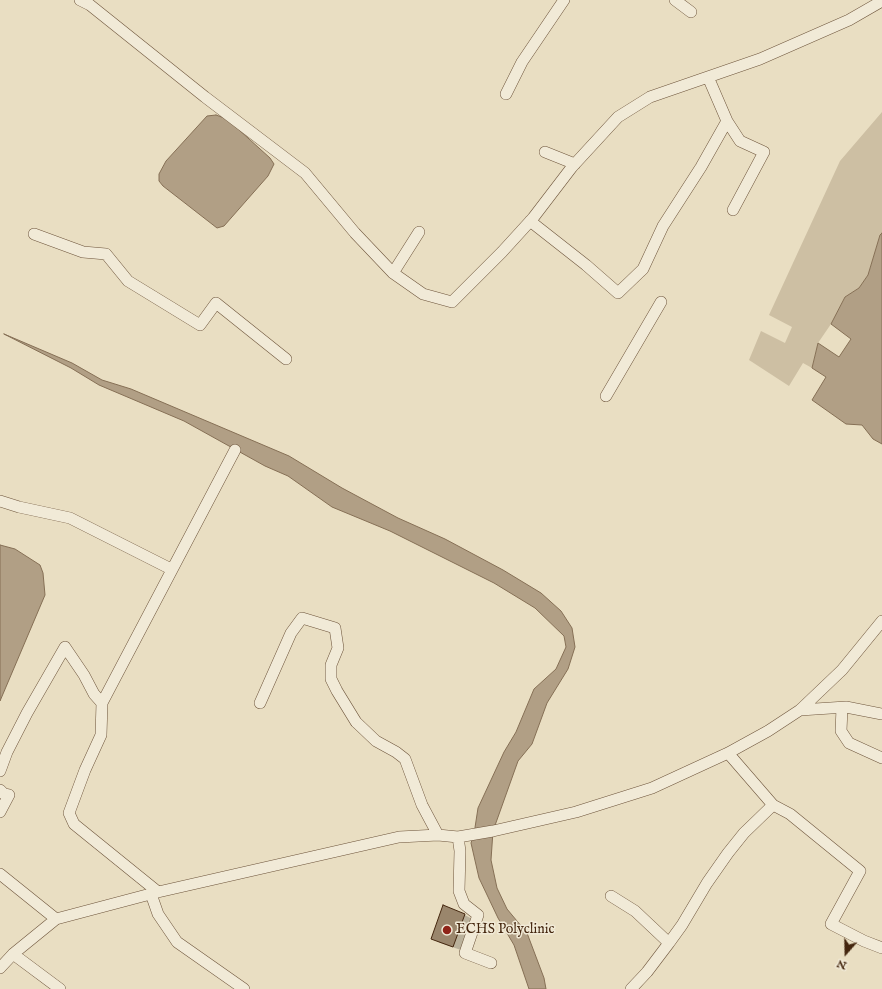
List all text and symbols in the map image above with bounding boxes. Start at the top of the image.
place label: ECHS Polyclinic [456,922,554,938]
marker: ECHS Polyclinic [441,924,453,936]
north arrow [826,933,866,973]
text: N [835,956,849,972]

